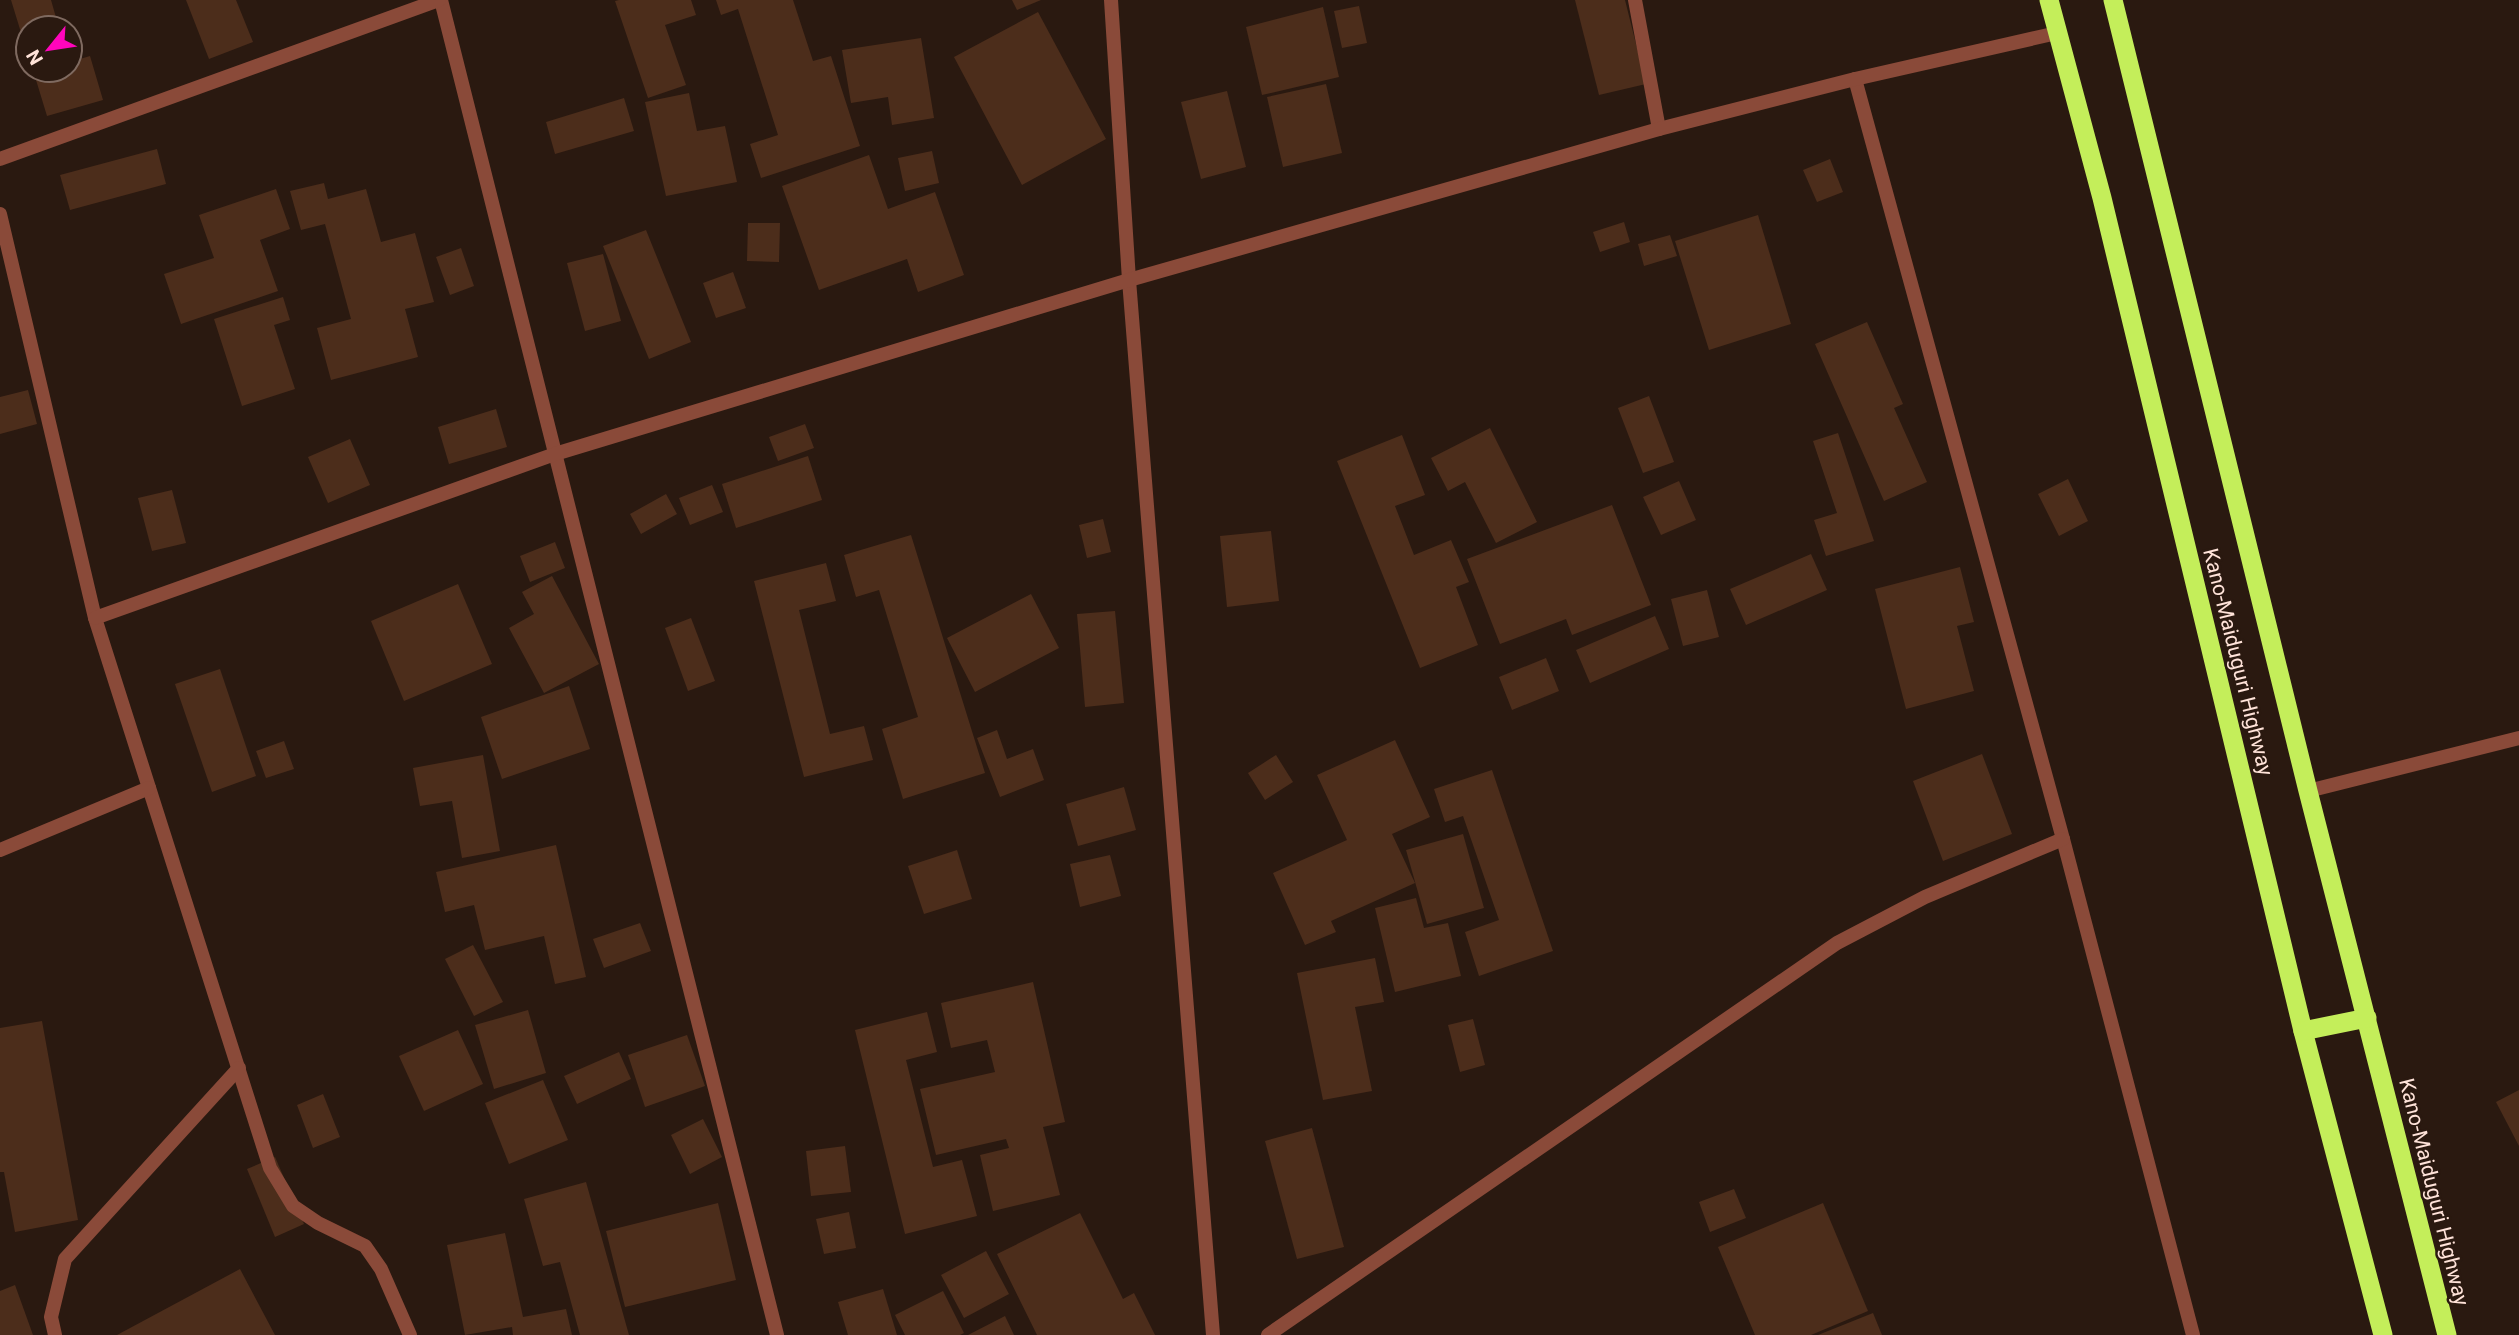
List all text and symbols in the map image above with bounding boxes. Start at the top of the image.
north arrow [14,14,84,84]
text: N [21,46,48,69]
street label: Kano-Maiduguri Highway [2198,546,2278,778]
street label: Kano-Maiduguri Highway [2394,1076,2474,1308]

